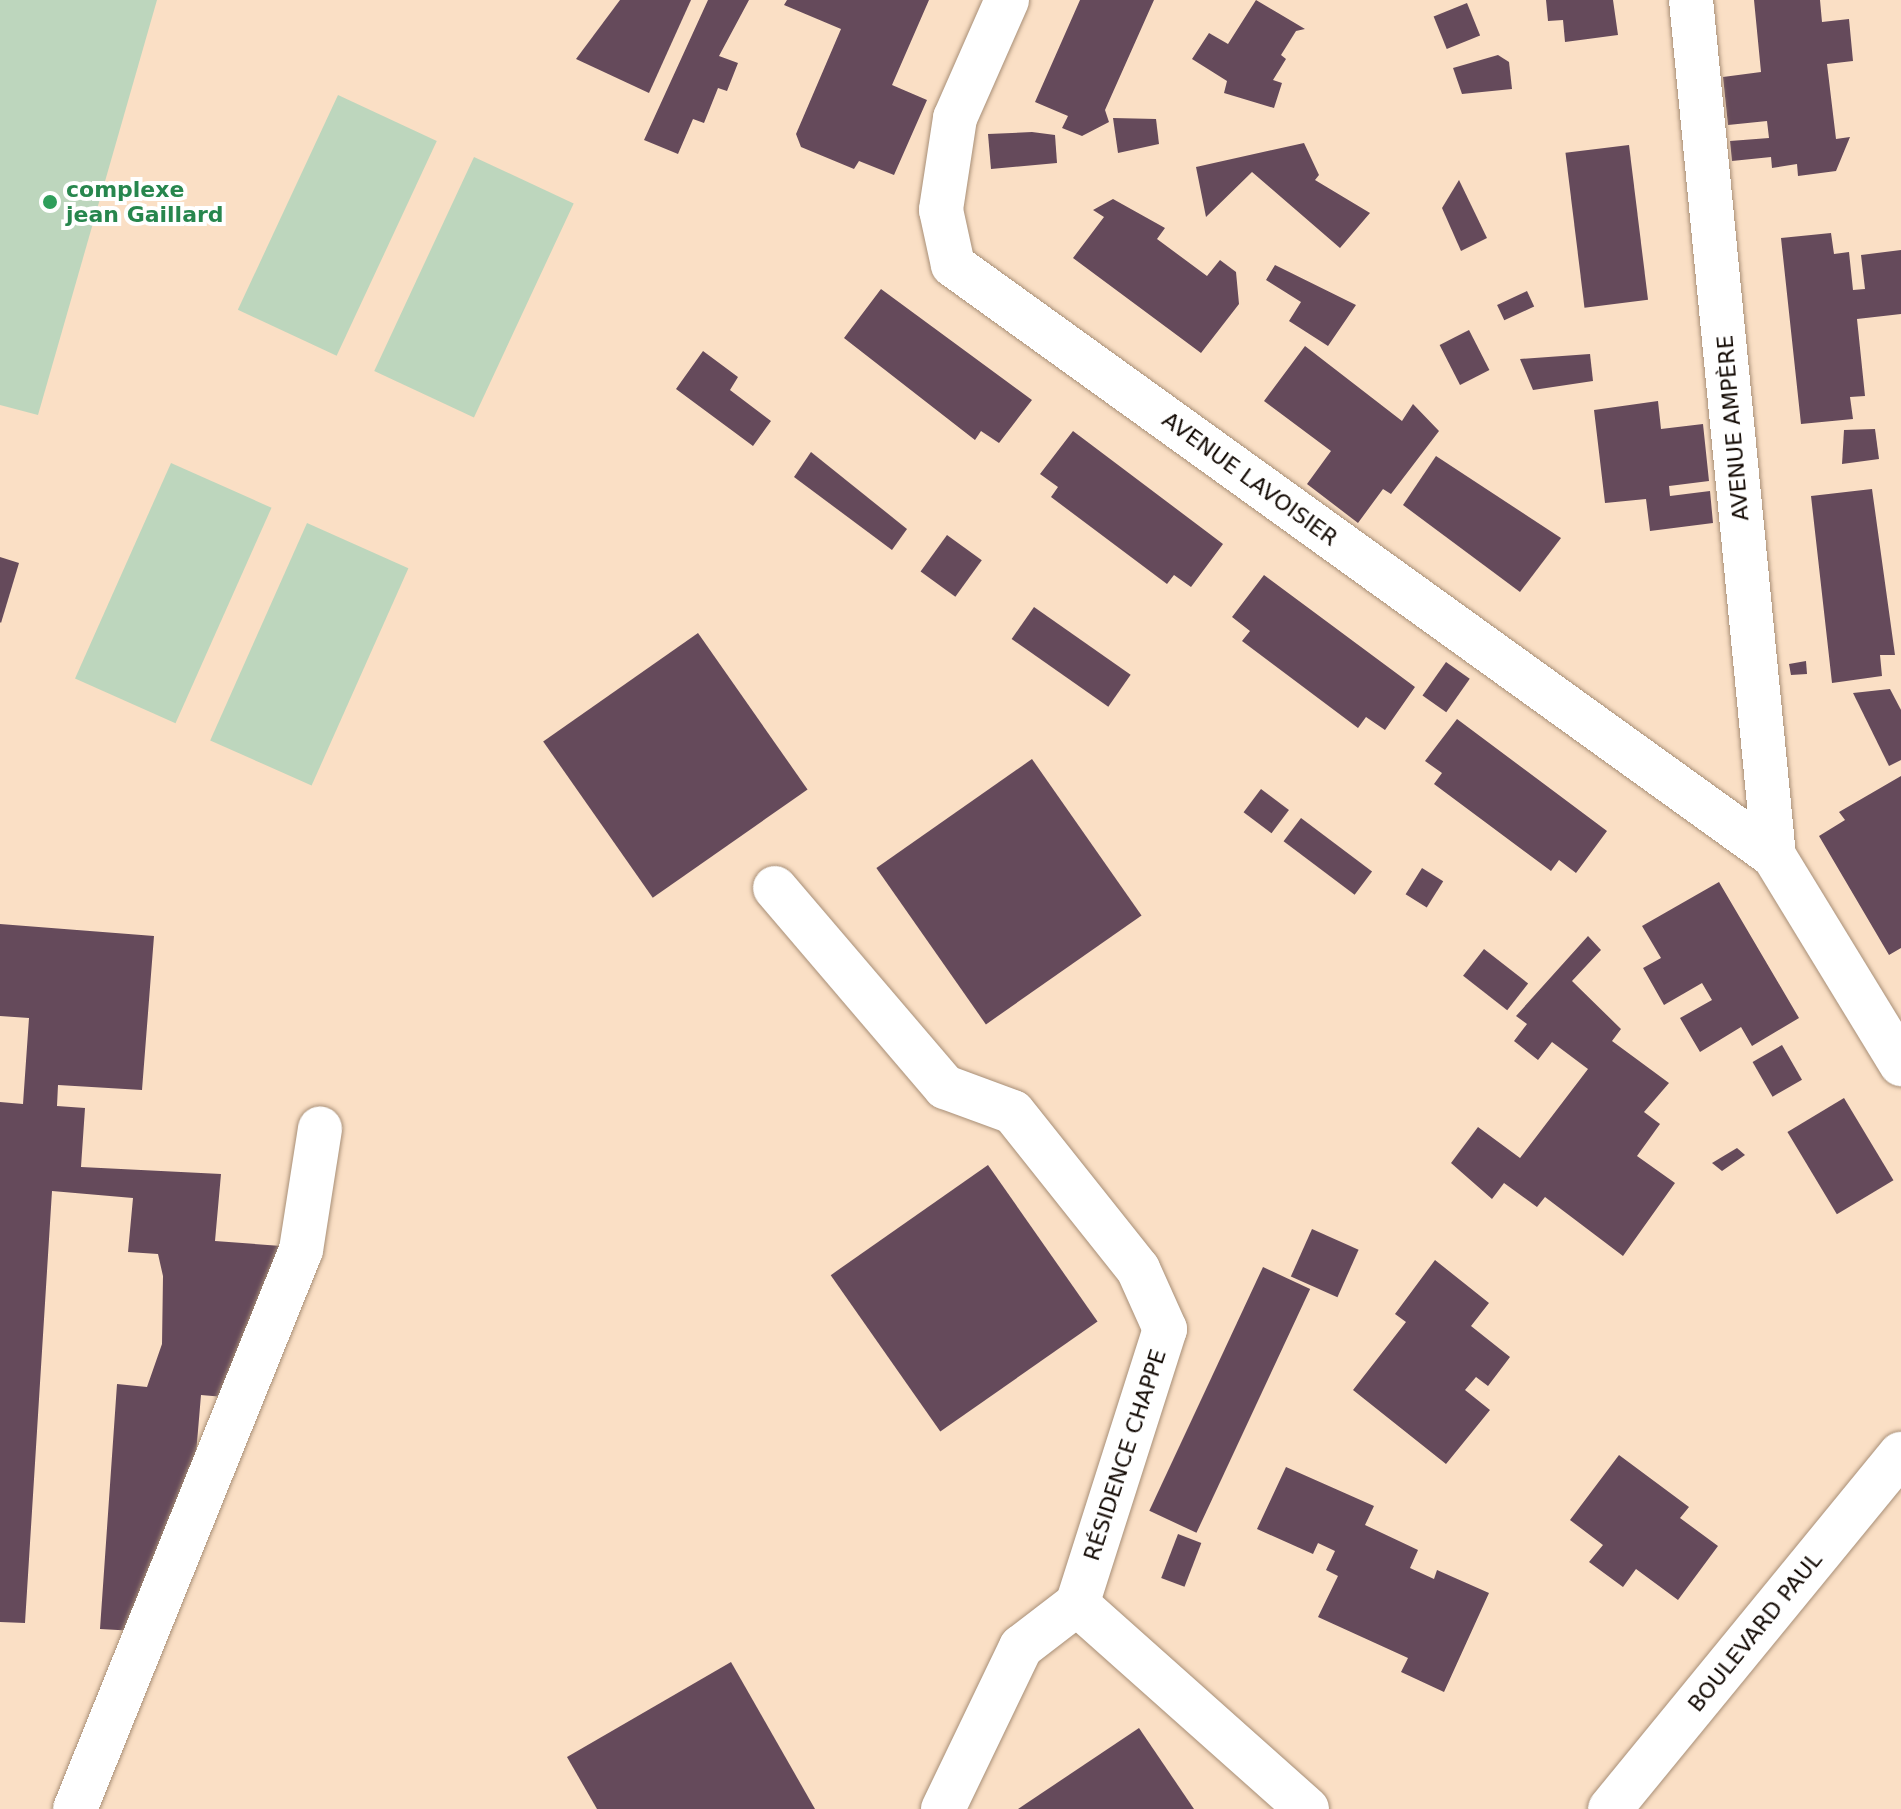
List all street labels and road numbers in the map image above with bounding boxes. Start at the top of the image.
street label: AVENUE AMPÈRE [1712,334,1754,522]
street label: AVENUE LAVOISIER [1157,406,1343,552]
street label: RÉSIDENCE CHAPPE [1078,1346,1172,1564]
street label: BOULEVARD PAUL [1683,1547,1827,1717]

